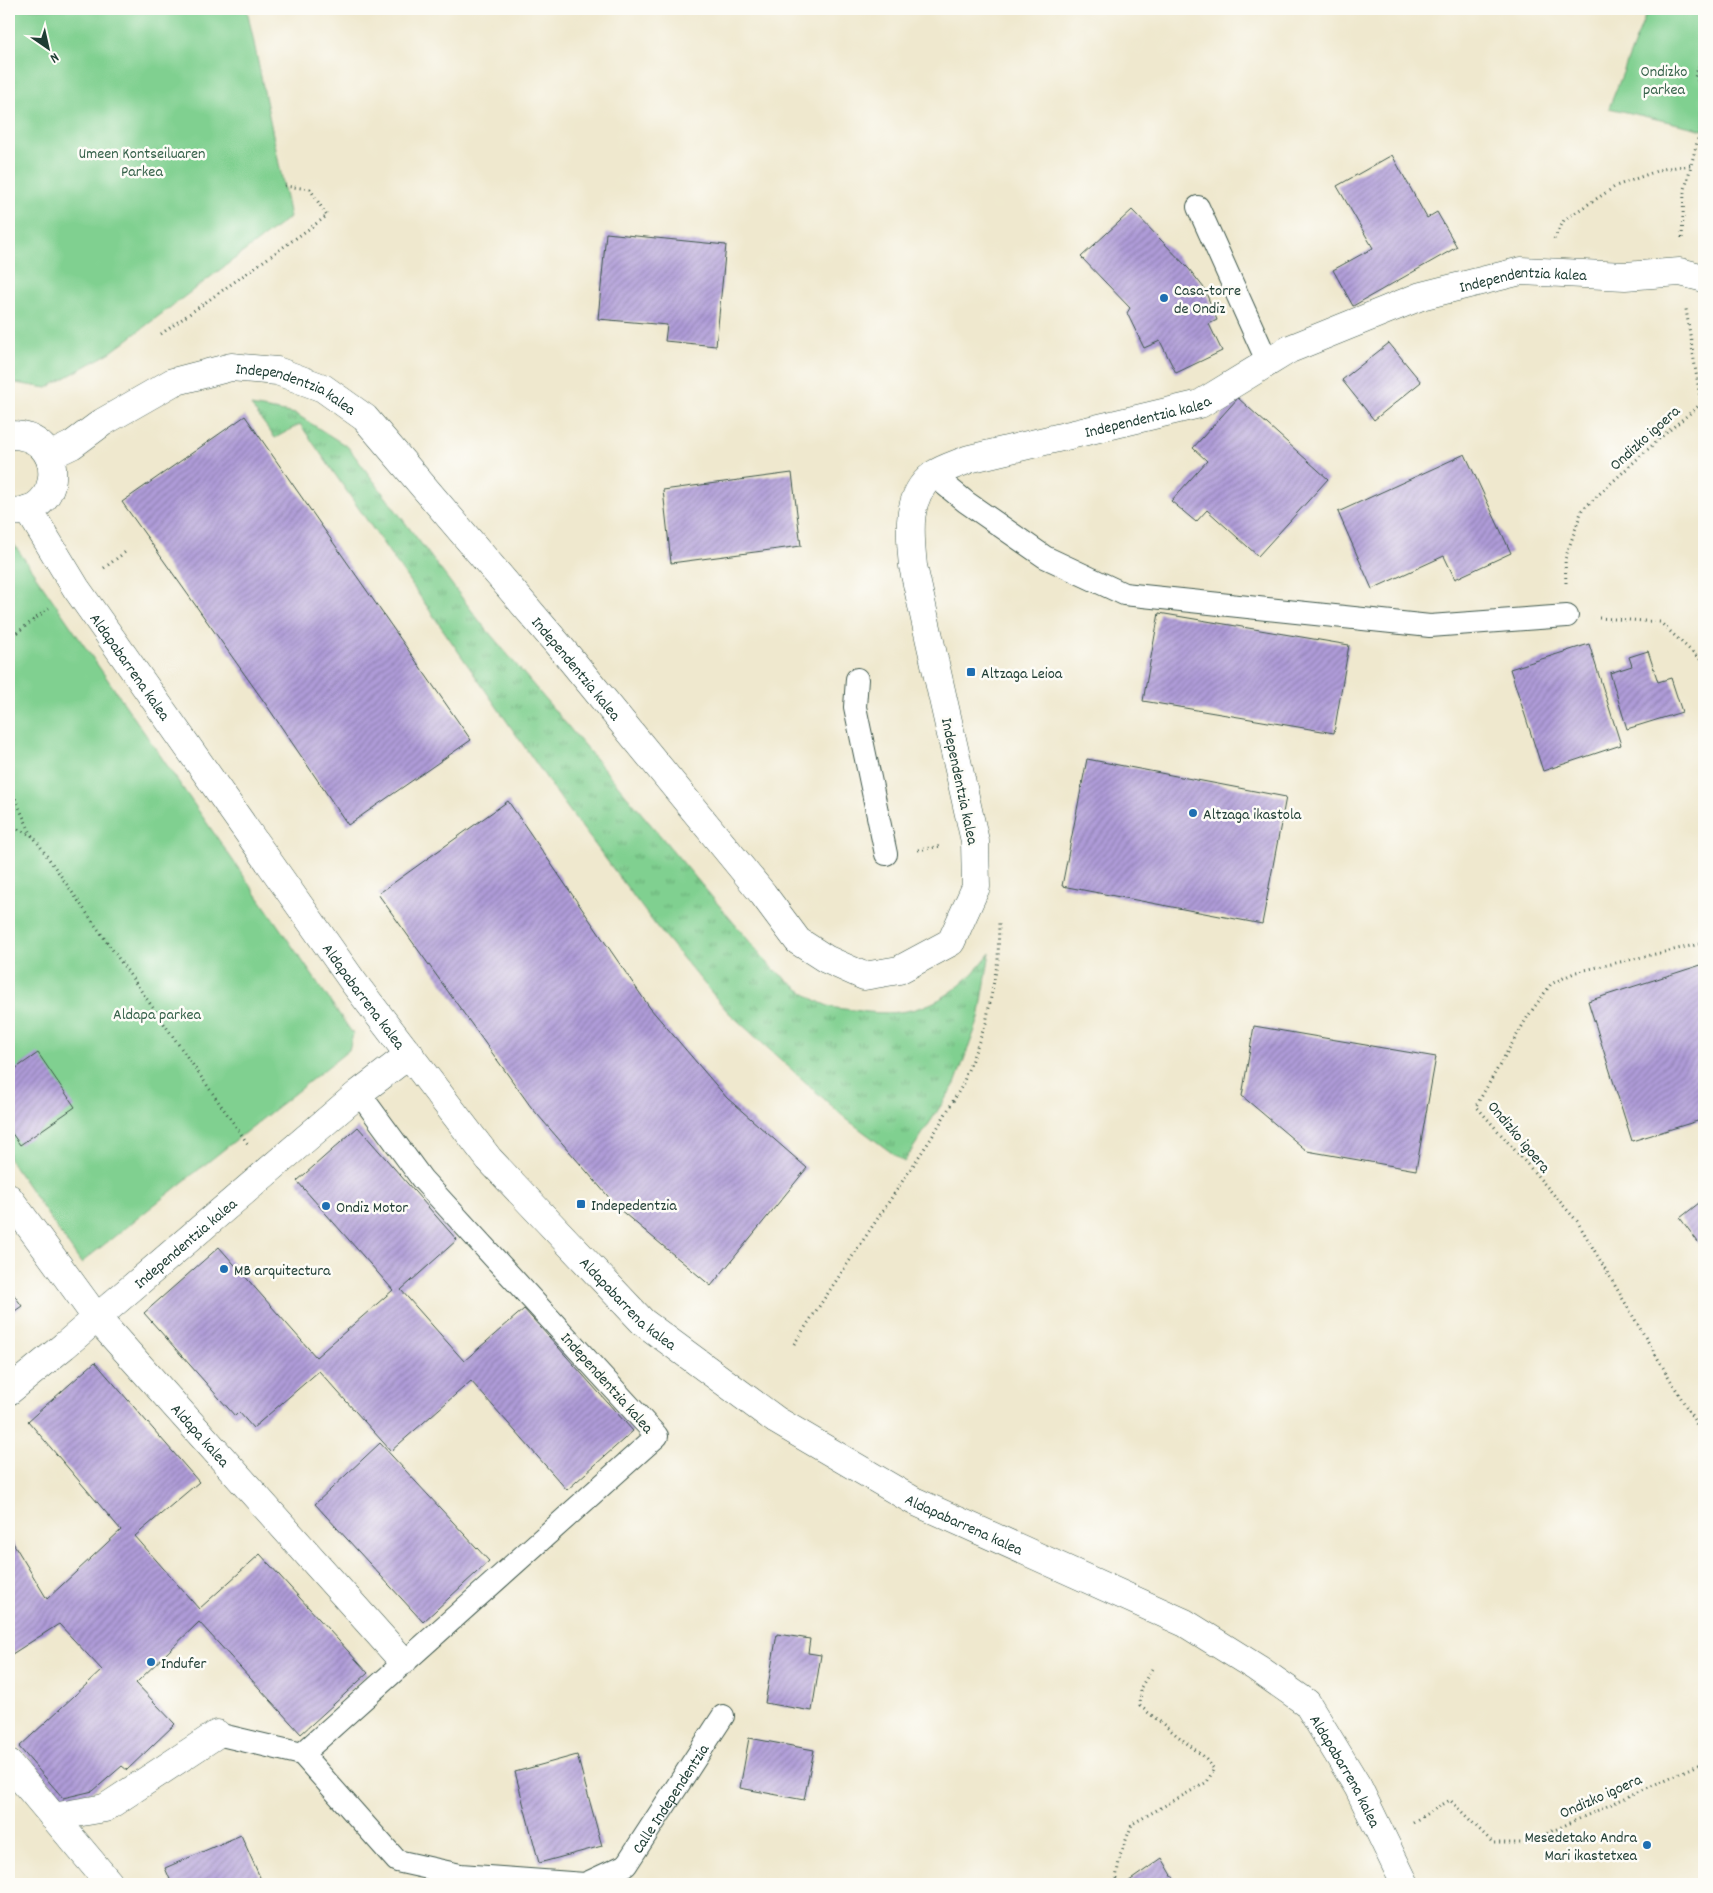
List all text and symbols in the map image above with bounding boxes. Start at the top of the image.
north arrow [22,22,72,72]
text: N [46,47,63,67]
park label: Ondizko parkea [1641,61,1687,102]
park label: Umeen Kontseiluaren Parkea [79,143,205,184]
street label: Independentzia kalea [1457,262,1588,300]
place label: Casa-torre de Ondiz [1174,280,1241,321]
marker: Casa-torre de Ondiz [1158,292,1170,304]
street label: Independentzia kalea [234,358,360,422]
street label: Independentzia kalea [1082,391,1217,445]
street label: Ondizko igoera [1605,401,1686,477]
street label: Aldapabarrena kalea [83,609,175,726]
street label: Independentzia kalea [525,612,626,727]
place label: Altzaga Leioa [981,663,1063,686]
marker: Altzaga Leioa [965,666,977,678]
street label: Independentzia kalea [934,716,983,848]
place label: Altzaga ikastola [1203,804,1302,827]
marker: Altzaga ikastola [1187,807,1199,819]
street label: Aldapabarrena kalea [316,939,410,1055]
park label: Aldapa parkea [113,1004,201,1027]
street label: Ondizko igoera [1481,1097,1555,1179]
street label: Independentzia kalea [130,1193,243,1295]
place label: Indepedentzia [591,1195,677,1218]
place label: Ondiz Motor [336,1197,408,1220]
marker: Indepedentzia [575,1198,587,1210]
marker: Ondiz Motor [320,1200,332,1212]
street label: Aldapabarrena kalea [573,1253,681,1357]
place label: MB arquitectura [234,1260,331,1283]
marker: MB arquitectura [218,1263,230,1275]
street label: Independentzia kalea [554,1328,658,1440]
street label: Aldapa kalea [164,1399,234,1474]
street label: Aldapabarrena kalea [900,1489,1026,1563]
place label: Indufer [161,1653,206,1676]
marker: Indufer [145,1656,157,1668]
street label: Aldapabarrena kalea [1303,1711,1385,1833]
street label: Calle Independentzia [627,1740,716,1859]
street label: Ondizko igoera [1556,1769,1646,1826]
place label: Mesedetako Andra Mari ikastetxea [1524,1827,1637,1868]
marker: Mesedetako Andra Mari ikastetxea [1641,1839,1653,1851]

